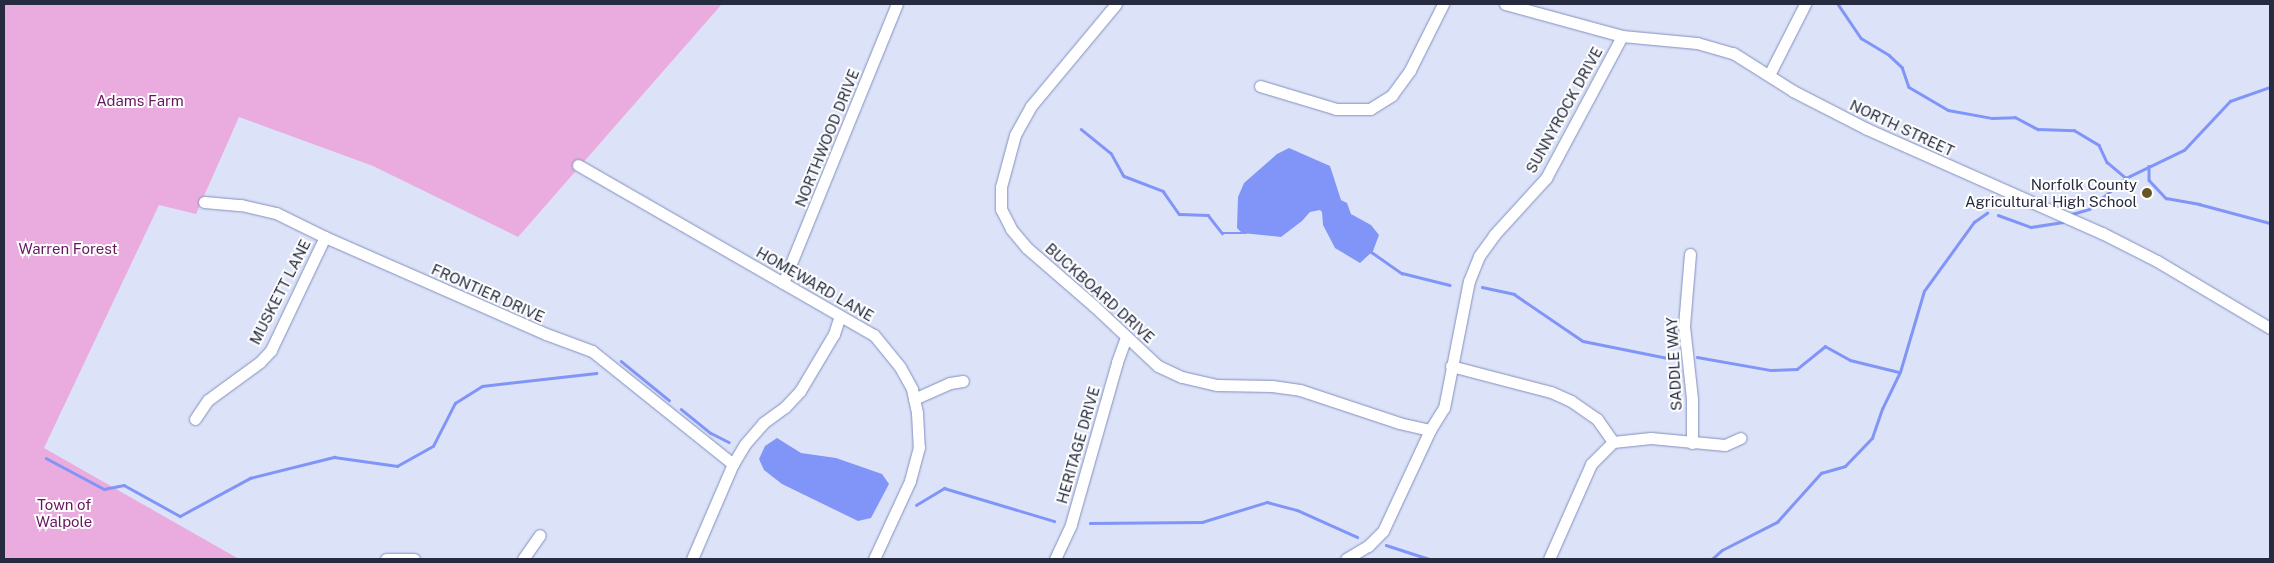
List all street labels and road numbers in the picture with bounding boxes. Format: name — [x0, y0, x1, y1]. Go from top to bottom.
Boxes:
street label: SUNNYROCK DRIVE — [1522, 44, 1606, 176]
street label: NORTHWOOD DRIVE — [791, 66, 863, 210]
street label: NORTH STREET — [1847, 96, 1957, 160]
street label: MUSKETT LANE — [246, 236, 314, 348]
street label: BUCKBOARD DRIVE — [1042, 239, 1158, 347]
street label: HOMEWARD LANE — [753, 243, 877, 325]
street label: FRONTIER DRIVE — [429, 260, 547, 326]
street label: SADDLE WAY — [1663, 317, 1685, 411]
street label: HERITAGE DRIVE — [1053, 384, 1103, 506]

